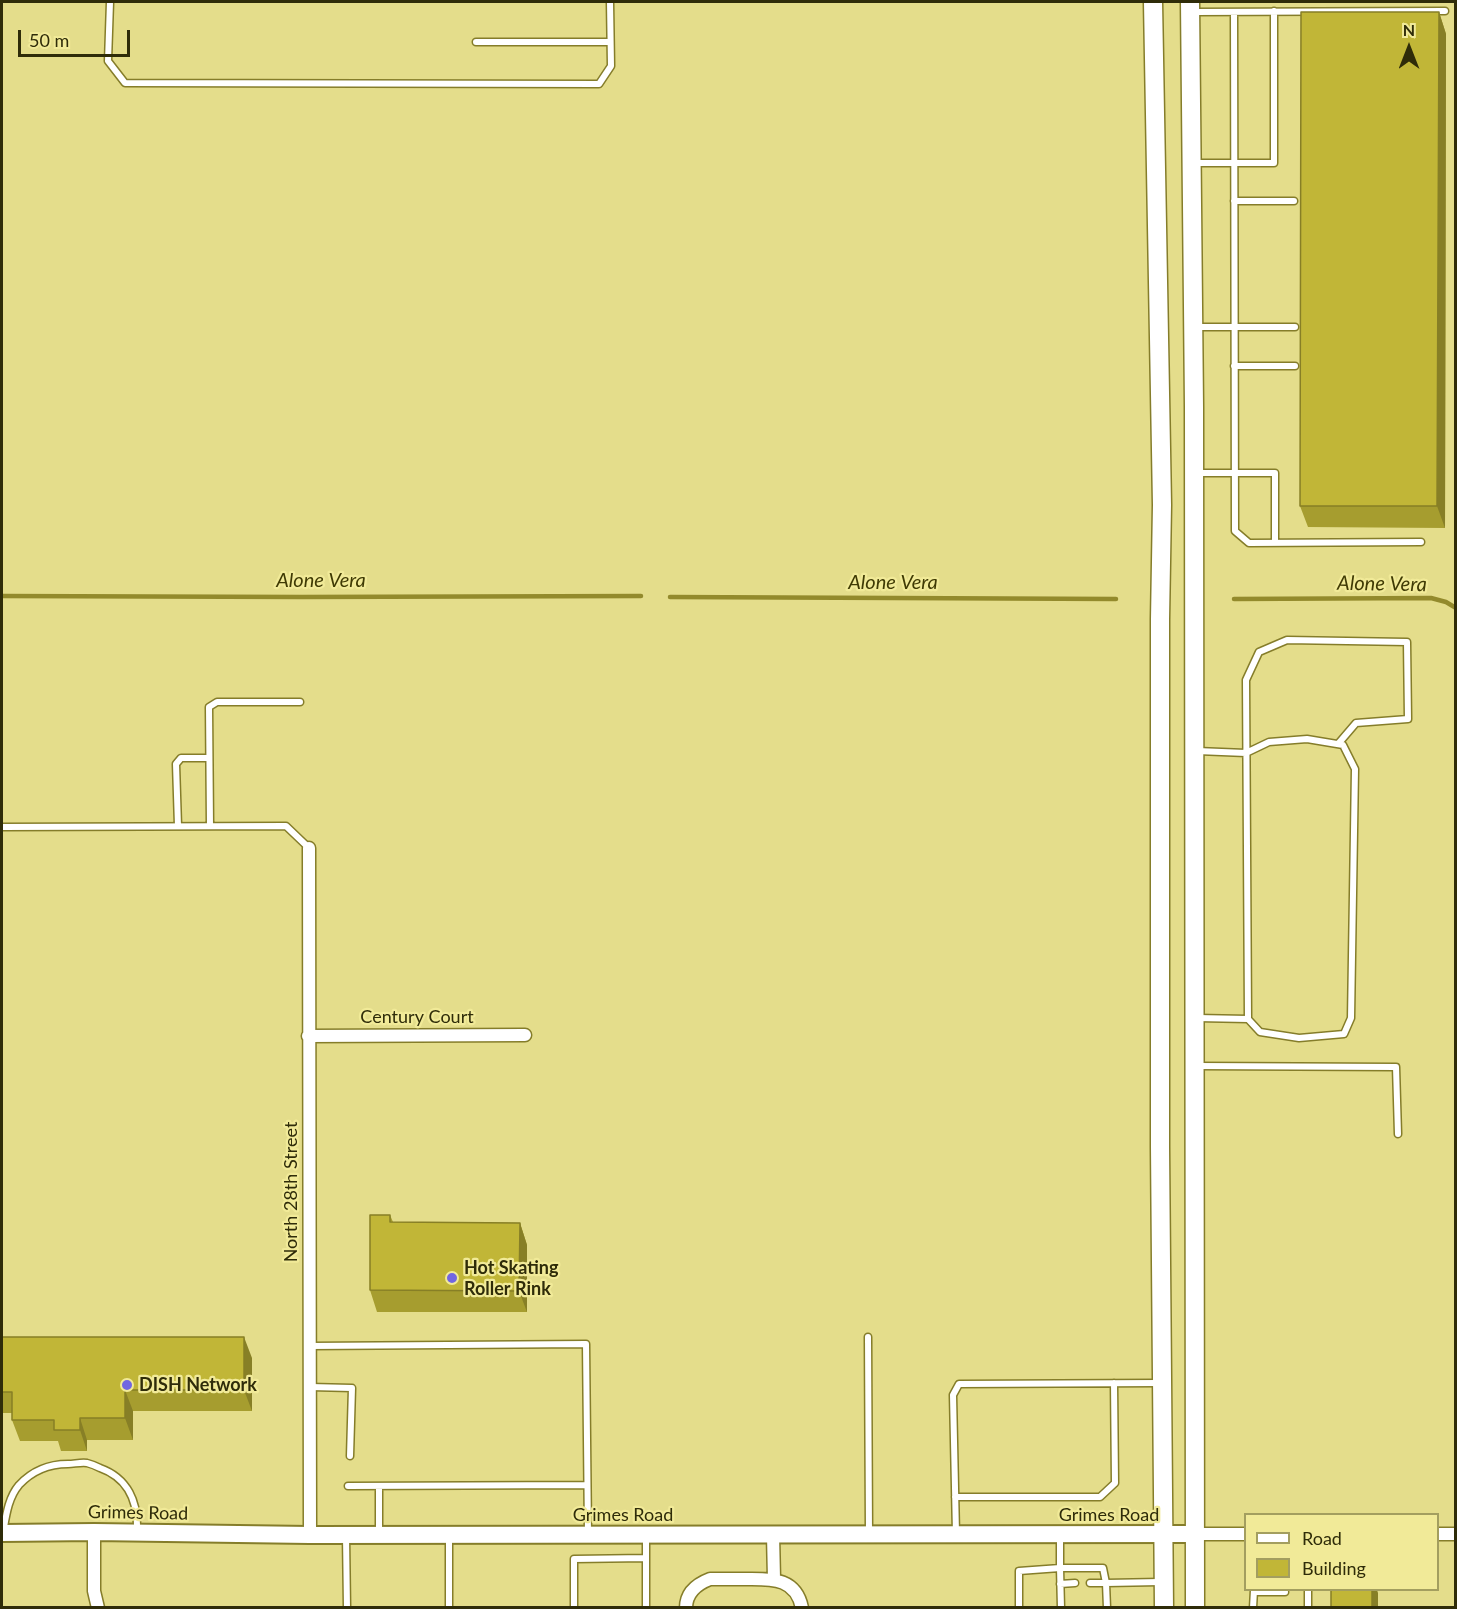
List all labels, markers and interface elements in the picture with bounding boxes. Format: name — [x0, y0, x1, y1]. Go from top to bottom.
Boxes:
scale bar — [21, 18, 134, 56]
north arrow — [1379, 18, 1439, 78]
text: N — [1403, 20, 1415, 39]
text: 50 m — [29, 29, 69, 51]
water label: Alone Vera — [276, 569, 366, 593]
water label: Alone Vera — [848, 571, 938, 595]
water label: Alone Vera — [1337, 571, 1427, 597]
street label: Century Court — [360, 1006, 474, 1028]
street label: North 28th Street — [280, 1122, 302, 1262]
place label: Hot Skating Roller Rink — [464, 1257, 558, 1300]
marker: Hot Skating Roller Rink — [445, 1271, 459, 1285]
place label: DISH Network — [139, 1374, 257, 1396]
marker: DISH Network — [120, 1378, 134, 1392]
street label: Grimes Road — [88, 1501, 188, 1525]
street label: Grimes Road — [573, 1504, 673, 1526]
street label: Grimes Road — [1059, 1504, 1159, 1526]
legend — [1244, 1513, 1439, 1591]
text: Road — [1302, 1527, 1342, 1549]
text: Building — [1302, 1557, 1366, 1579]

